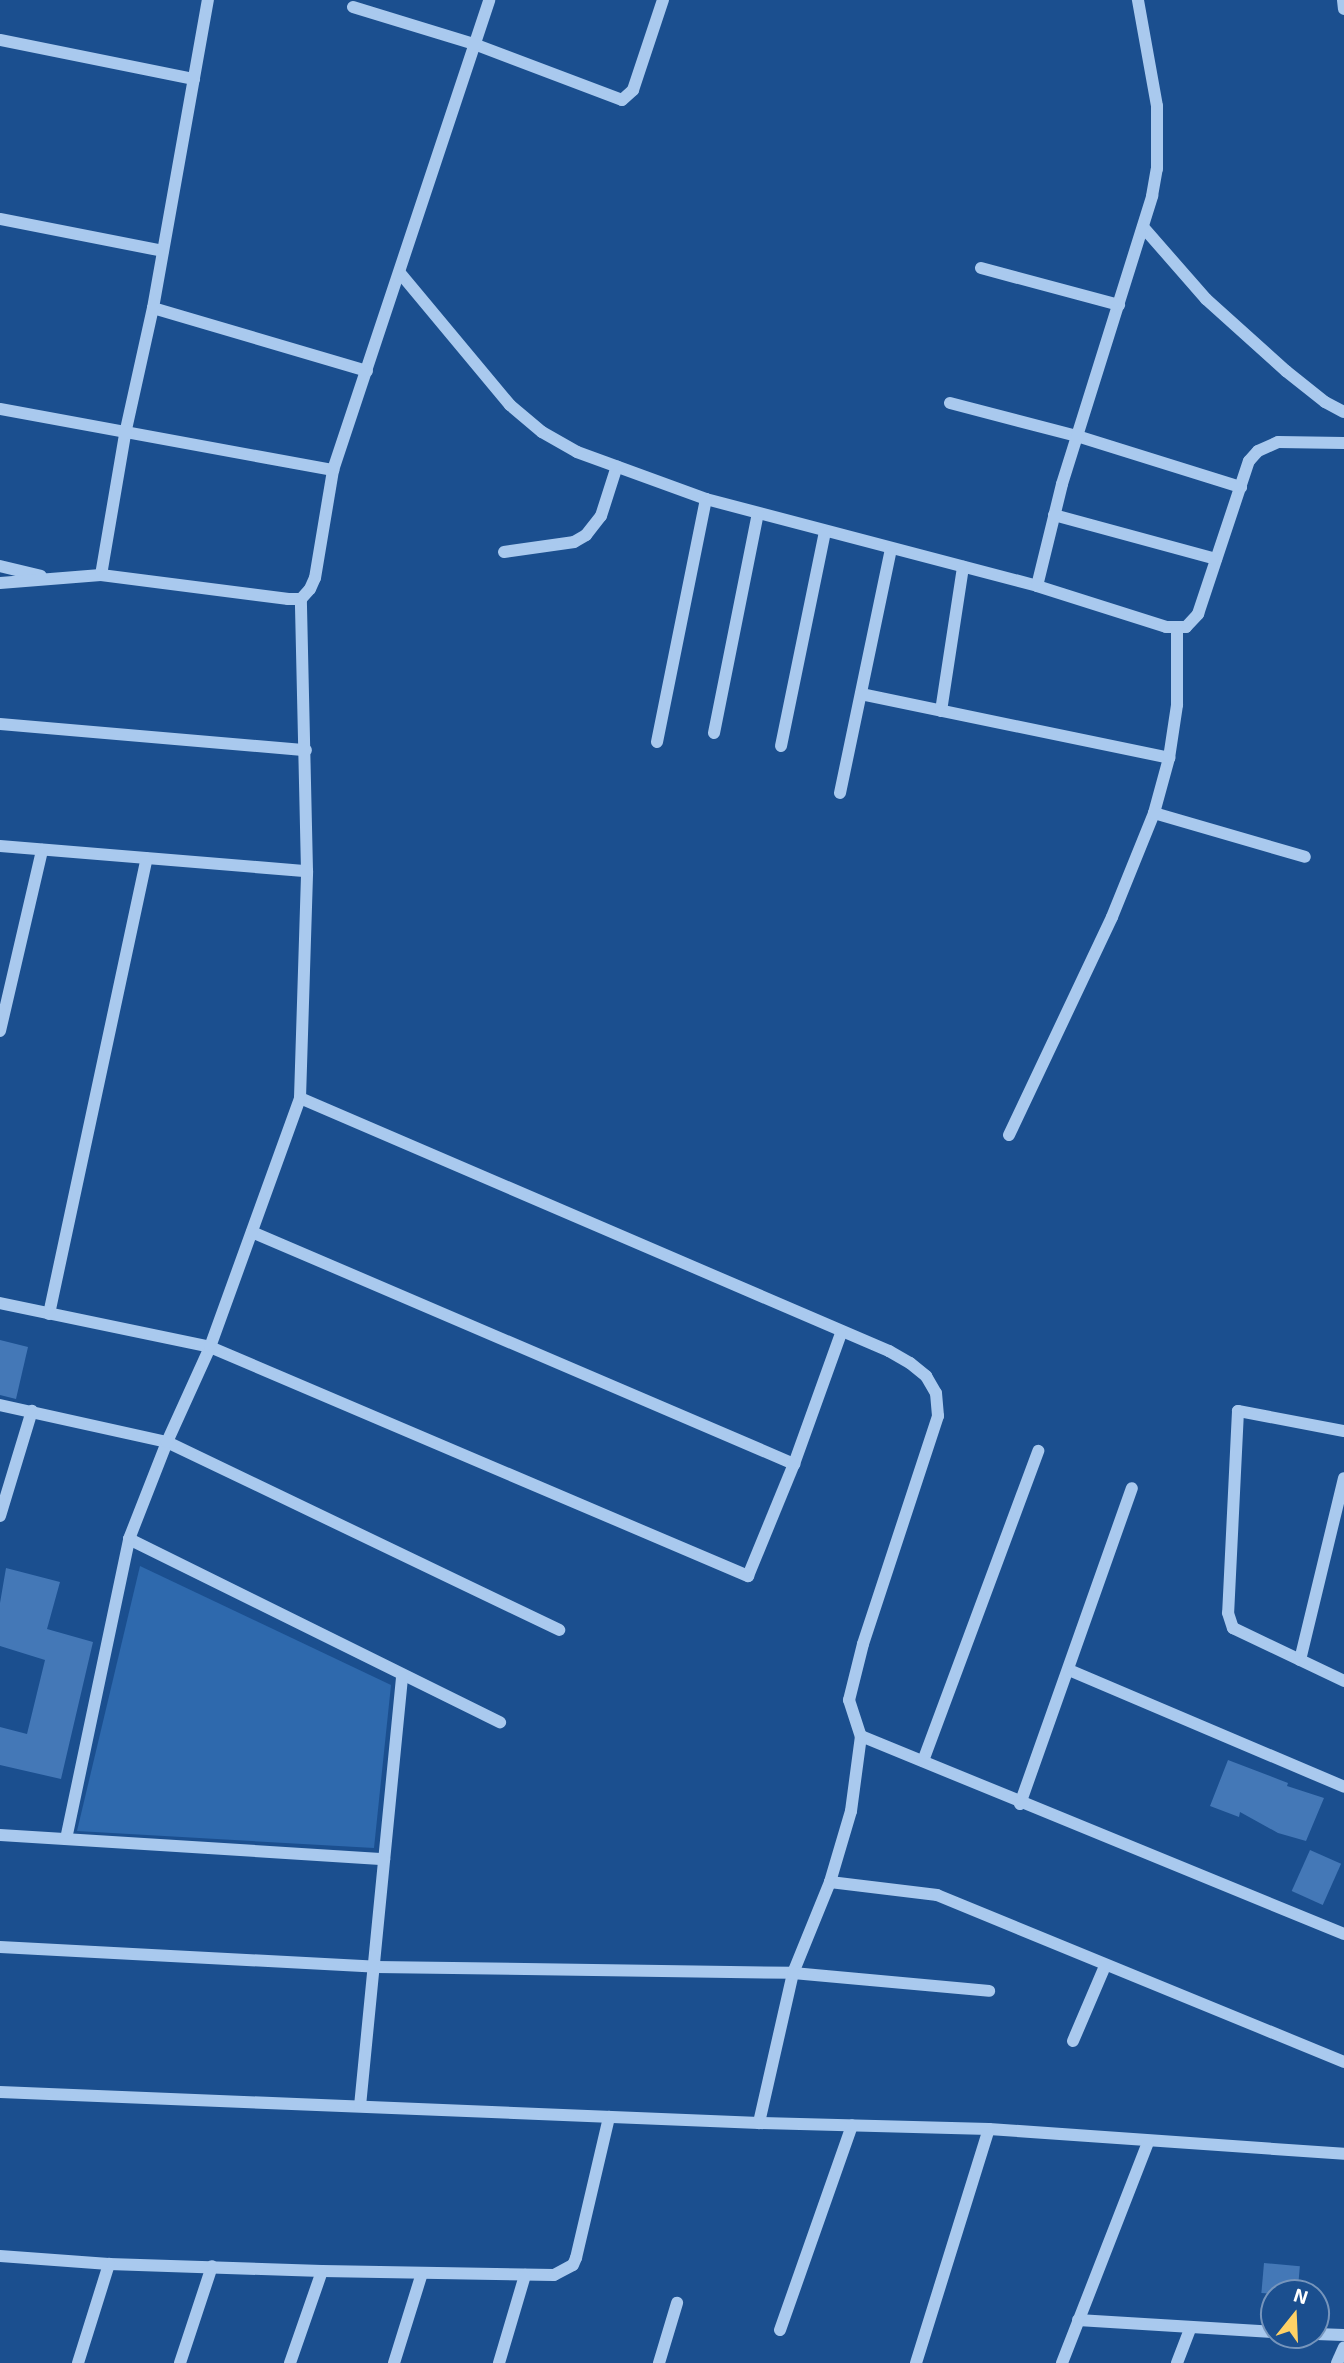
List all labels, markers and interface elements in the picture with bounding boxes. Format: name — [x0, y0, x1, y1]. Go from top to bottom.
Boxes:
north arrow — [1260, 2279, 1330, 2349]
text: N — [1291, 2282, 1311, 2309]

